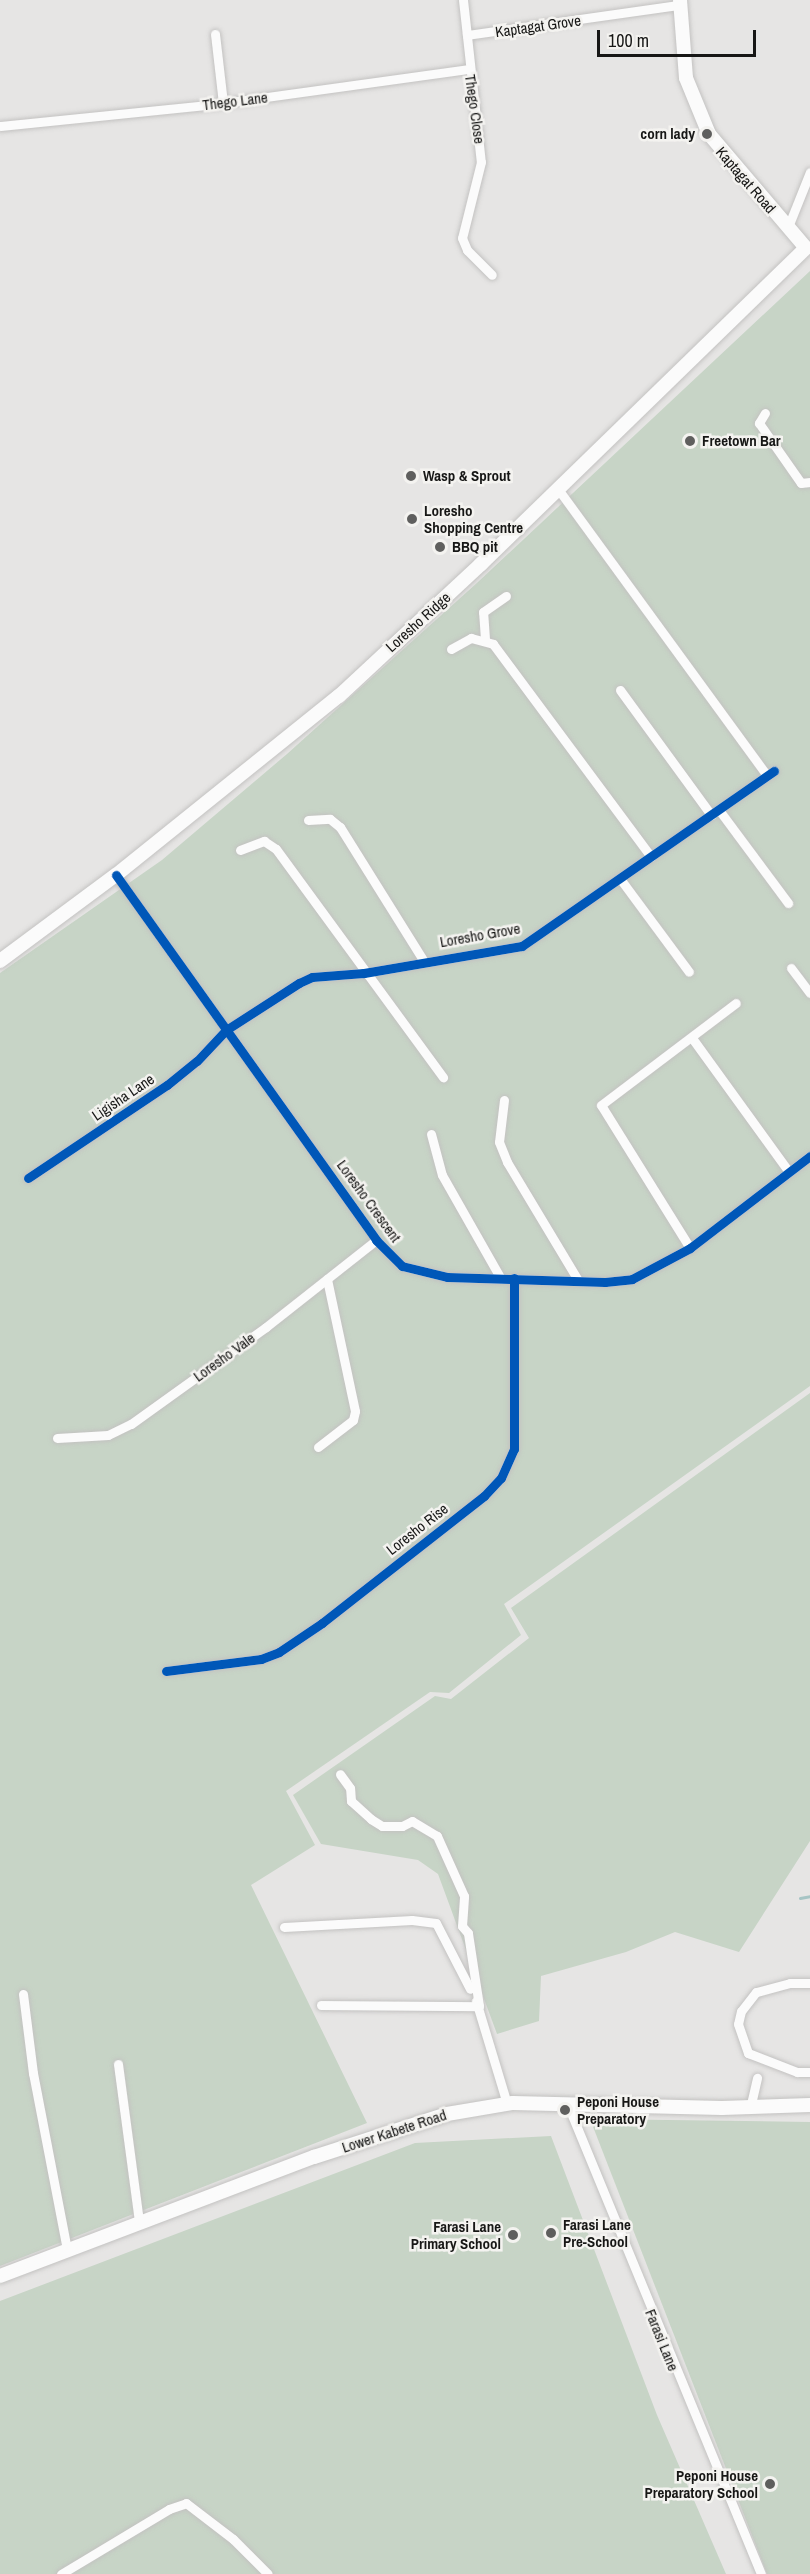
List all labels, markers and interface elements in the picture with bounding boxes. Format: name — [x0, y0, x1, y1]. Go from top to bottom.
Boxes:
street label: Kaptagat Grove — [494, 11, 582, 41]
scale bar — [600, 18, 759, 56]
text: 100 m — [608, 28, 649, 53]
street label: Thego Close — [461, 73, 489, 145]
street label: Thego Lane — [201, 88, 269, 114]
place label: corn lady — [640, 125, 695, 143]
marker: corn lady — [700, 127, 714, 141]
street label: Kaptagat Road — [712, 143, 780, 217]
place label: Freetown Bar — [702, 432, 781, 450]
marker: Freetown Bar — [683, 434, 697, 448]
place label: Wasp & Sprout — [423, 467, 511, 485]
marker: Wasp & Sprout — [404, 469, 418, 483]
place label: Loresho Shopping Centre — [424, 501, 523, 536]
marker: Loresho Shopping Centre — [405, 512, 419, 526]
place label: BBQ pit — [452, 538, 498, 556]
marker: BBQ pit — [433, 540, 447, 554]
street label: Loresho Ridge — [382, 588, 454, 656]
street label: Loresho Grove — [438, 919, 522, 951]
street label: Ligisha Lane — [88, 1070, 158, 1124]
street label: Loresho Crescent — [333, 1156, 405, 1246]
street label: Loresho Vale — [190, 1329, 258, 1385]
street label: Loresho Rise — [383, 1499, 451, 1559]
place label: Peponi House Preparatory — [577, 2092, 659, 2127]
marker: Peponi House Preparatory — [558, 2103, 572, 2117]
street label: Lower Kabete Road — [340, 2106, 448, 2156]
place label: Farasi Lane Pre-School — [563, 2215, 631, 2250]
place label: Farasi Lane Primary School — [411, 2217, 501, 2252]
marker: Farasi Lane Pre-School — [544, 2226, 558, 2240]
marker: Farasi Lane Primary School — [506, 2228, 520, 2242]
street label: Farasi Lane — [641, 2306, 683, 2374]
place label: Peponi House Preparatory School — [645, 2466, 758, 2501]
marker: Peponi House Preparatory School — [763, 2477, 777, 2491]

